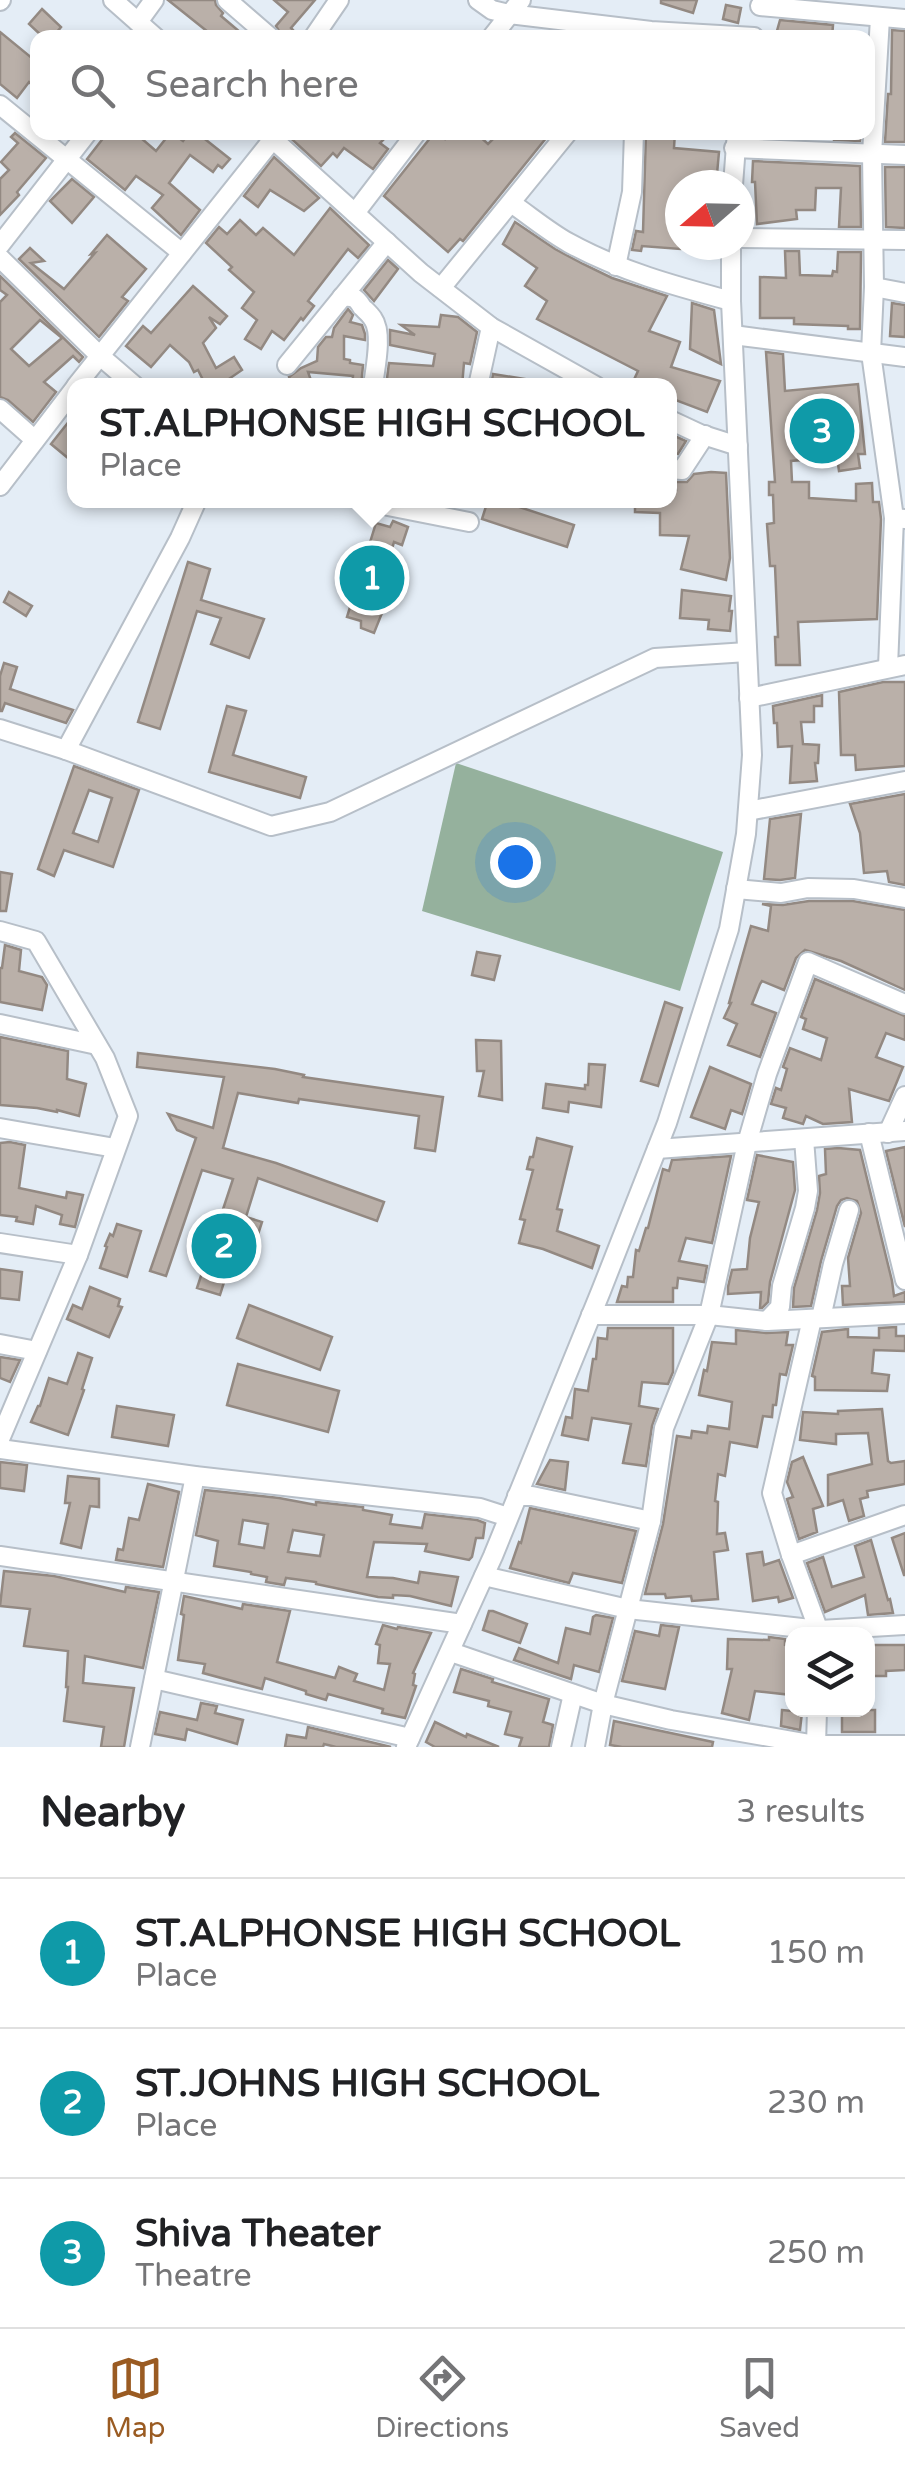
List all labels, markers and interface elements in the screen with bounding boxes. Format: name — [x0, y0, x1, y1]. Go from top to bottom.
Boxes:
search box — [30, 30, 875, 140]
icon: search — [65, 58, 120, 113]
text: Search here — [145, 62, 359, 108]
north arrow — [665, 170, 755, 260]
popup — [67, 378, 677, 508]
pin: 3 — [790, 394, 854, 468]
text: ST.ALPHONSE HIGH SCHOOL — [99, 401, 645, 447]
text: Place — [99, 447, 182, 485]
pin: 1 — [340, 540, 404, 616]
your location — [490, 837, 541, 888]
pin: 2 — [192, 1208, 256, 1284]
map controls — [785, 1627, 875, 1717]
button: layers — [785, 1627, 875, 1717]
text: Nearby — [40, 1787, 185, 1838]
text: 3 results — [736, 1793, 865, 1831]
text: ST.ALPHONSE HIGH SCHOOL — [135, 1911, 680, 1957]
text: 1 — [62, 1934, 83, 1972]
text: 150 m — [767, 1934, 865, 1972]
text: Place — [135, 1957, 217, 1995]
text: ST.JOHNS HIGH SCHOOL — [135, 2061, 599, 2107]
text: 2 — [62, 2084, 83, 2122]
text: 230 m — [767, 2084, 865, 2122]
text: Place — [135, 2107, 217, 2145]
text: Shiva Theater — [135, 2211, 381, 2257]
text: 3 — [62, 2234, 83, 2272]
text: 250 m — [767, 2234, 865, 2272]
text: Theatre — [135, 2257, 252, 2295]
tab: Map — [105, 2351, 165, 2445]
tab: Directions — [375, 2351, 509, 2445]
tab: Saved — [719, 2351, 800, 2445]

